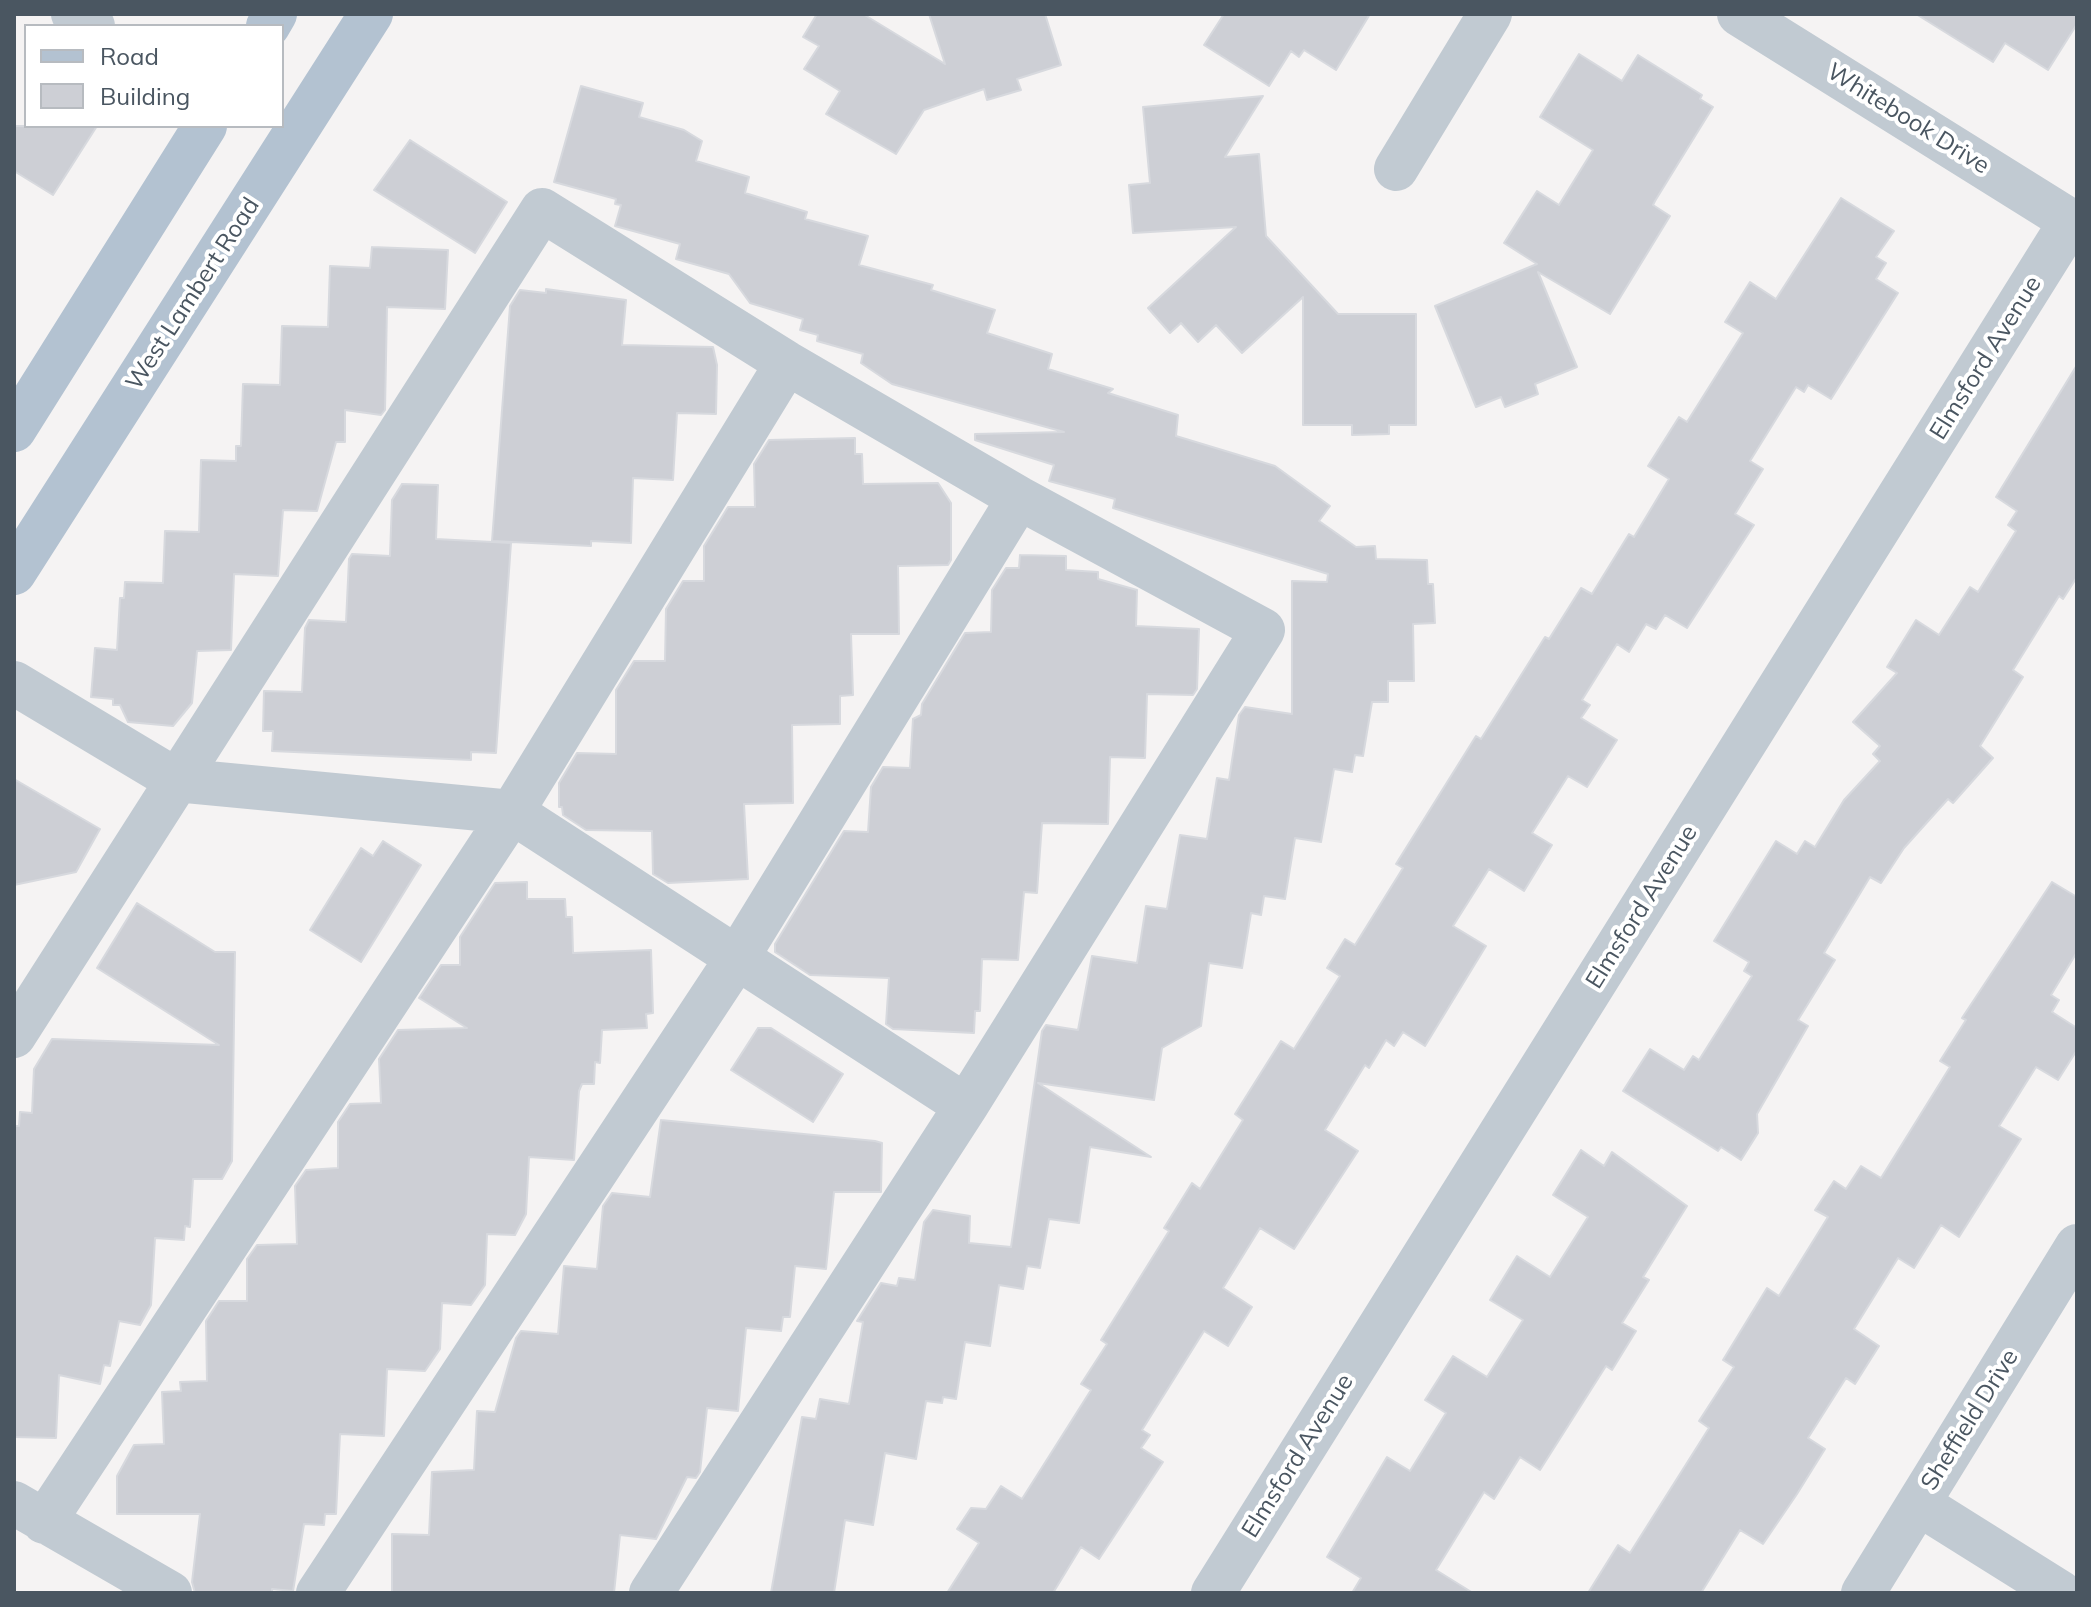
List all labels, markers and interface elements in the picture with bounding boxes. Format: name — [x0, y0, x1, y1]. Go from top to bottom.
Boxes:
legend — [24, 24, 284, 128]
text: Road — [100, 41, 159, 71]
street label: Whitebook Drive — [1821, 57, 1995, 181]
text: Building — [100, 81, 190, 111]
street label: West Lambert Road — [120, 192, 266, 396]
street label: Elmsford Avenue — [1924, 271, 2048, 445]
street label: Elmsford Avenue — [1580, 820, 1704, 994]
street label: Sheffield Drive — [1915, 1344, 2025, 1496]
street label: Elmsford Avenue — [1236, 1369, 1360, 1543]

